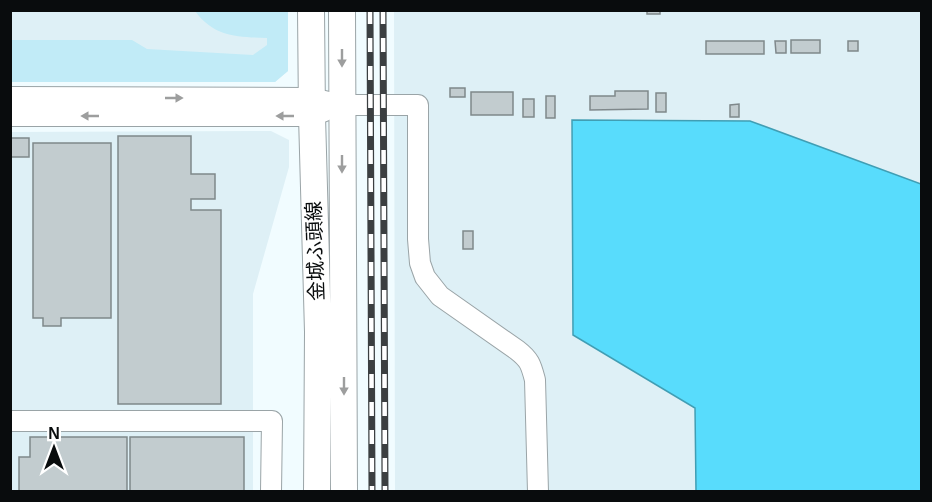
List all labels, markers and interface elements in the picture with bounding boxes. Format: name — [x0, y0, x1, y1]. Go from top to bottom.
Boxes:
one-way arrow — [337, 48, 347, 67]
one-way arrow — [164, 93, 183, 103]
one-way arrow — [81, 111, 100, 121]
one-way arrow — [276, 111, 295, 121]
one-way arrow — [337, 154, 347, 173]
street label: 金城ふ頭線 — [302, 201, 328, 301]
one-way arrow — [339, 377, 349, 396]
north arrow — [24, 418, 84, 478]
text: N — [48, 425, 60, 442]

